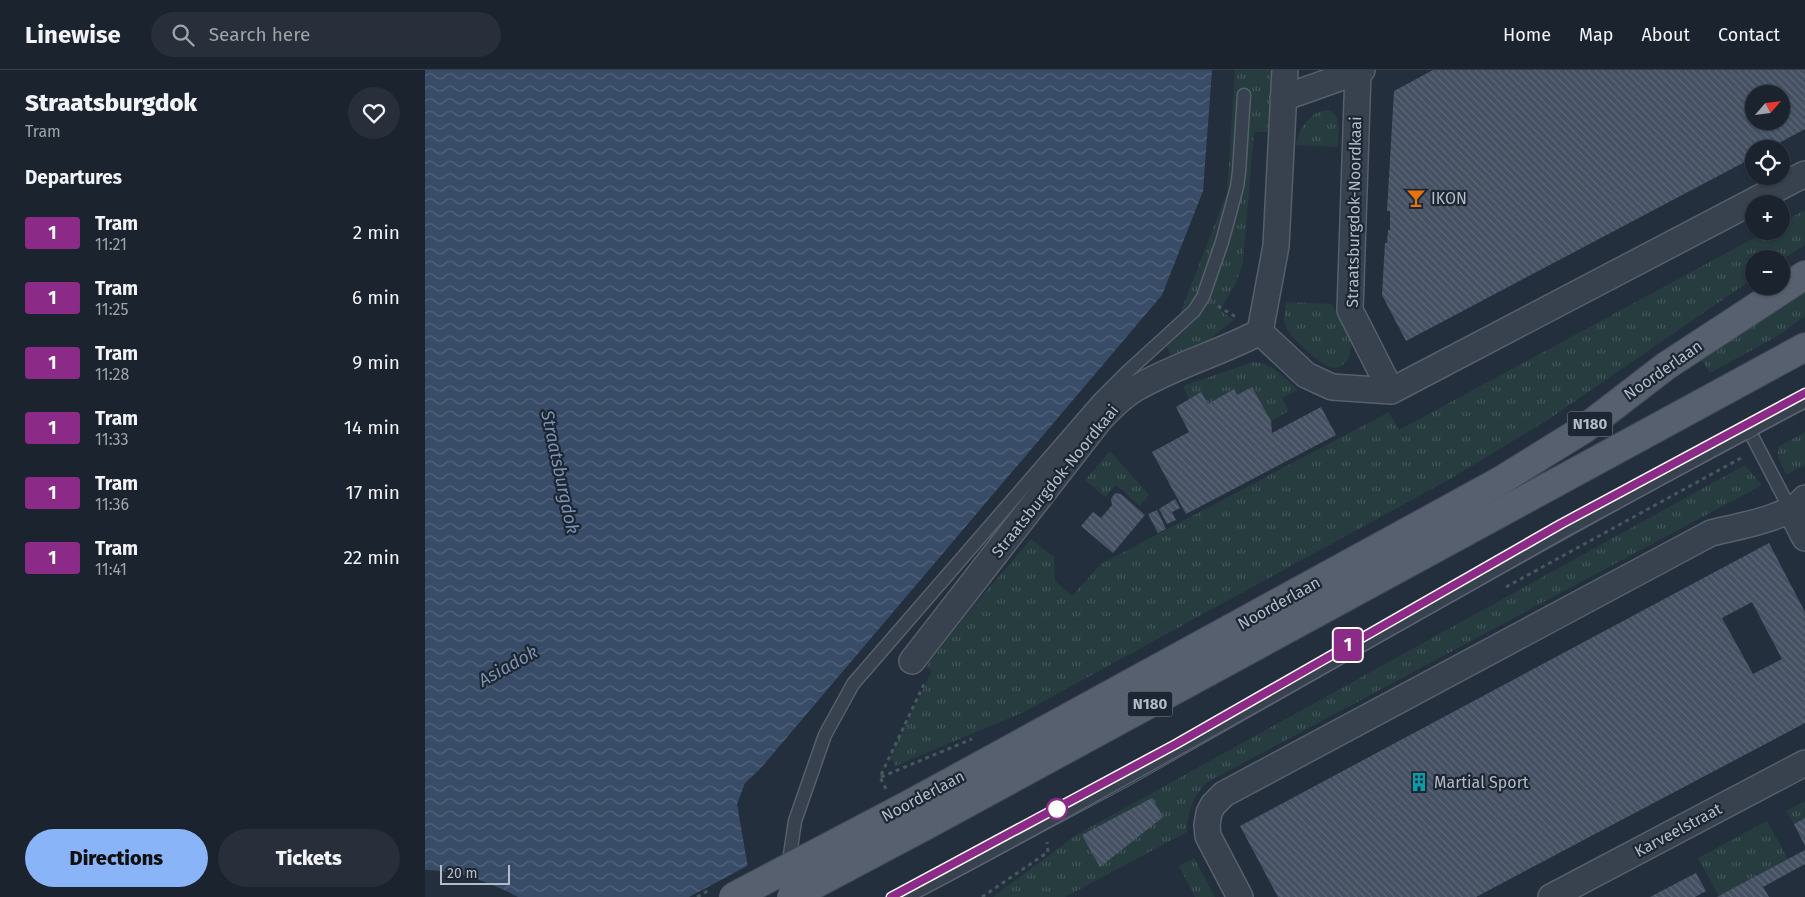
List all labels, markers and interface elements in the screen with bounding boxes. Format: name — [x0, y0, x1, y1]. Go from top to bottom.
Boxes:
search box — [151, 12, 501, 57]
text: Linewise — [25, 21, 121, 49]
icon: search — [169, 21, 197, 49]
text: Search here — [209, 23, 310, 46]
text: Home — [1503, 24, 1551, 46]
text: Map — [1579, 24, 1613, 46]
text: About — [1641, 24, 1690, 46]
text: Contact — [1718, 24, 1780, 46]
north arrow — [1745, 85, 1790, 130]
map controls — [1745, 85, 1790, 295]
button: heart — [348, 87, 400, 139]
text: Straatsburgdok — [25, 89, 197, 117]
street label: Straatsburgdok-Noordkaai — [1343, 116, 1365, 308]
text: Tram — [25, 122, 61, 141]
button: locate — [1745, 140, 1790, 185]
text: Departures — [25, 166, 122, 189]
bar icon: IKON — [1405, 187, 1427, 209]
place label: IKON — [1431, 189, 1467, 208]
button: + — [1745, 195, 1790, 240]
text: Tram — [95, 212, 138, 235]
text: 2 min — [353, 221, 400, 244]
text: 1 — [48, 222, 57, 244]
text: 11:21 — [95, 235, 127, 254]
button: − — [1745, 250, 1790, 295]
text: Tram — [95, 277, 138, 300]
text: 6 min — [352, 286, 400, 309]
text: 1 — [48, 287, 57, 309]
text: 11:25 — [95, 300, 128, 319]
street label: Noorderlaan — [1620, 336, 1706, 404]
text: Tram — [95, 342, 138, 365]
text: 9 min — [352, 351, 400, 374]
text: 1 — [48, 352, 57, 374]
text: 11:28 — [95, 365, 129, 384]
street label: Straatsburgdok-Noordkaai — [987, 401, 1123, 561]
text: Tram — [95, 407, 138, 430]
water label: Straatsburgdok — [536, 407, 584, 536]
road number: N180 — [1567, 412, 1613, 436]
text: 14 min — [344, 416, 400, 439]
text: 1 — [48, 417, 57, 439]
text: 11:33 — [95, 430, 129, 449]
text: Tram — [95, 472, 138, 495]
text: 17 min — [346, 481, 400, 504]
text: 1 — [48, 482, 57, 504]
text: 11:36 — [95, 495, 129, 514]
text: Tram — [95, 537, 138, 560]
text: 22 min — [343, 546, 400, 569]
text: 1 — [48, 547, 57, 569]
text: 11:41 — [95, 560, 127, 579]
street label: Noorderlaan — [1235, 573, 1323, 633]
line badge: 1 — [1332, 629, 1364, 661]
text: 1 — [1344, 634, 1352, 656]
water label: Asiadok — [474, 641, 542, 692]
road number: N180 — [1127, 692, 1173, 716]
street label: Noorderlaan — [878, 766, 968, 826]
building icon: Martial Sport — [1408, 771, 1430, 793]
place label: Martial Sport — [1434, 773, 1529, 792]
unlabelled marker — [1046, 798, 1068, 820]
street label: Karveelstraat — [1631, 799, 1725, 861]
button: Directions — [25, 829, 208, 887]
button: Tickets — [218, 829, 400, 887]
scale bar — [440, 862, 510, 885]
text: 20 m — [447, 865, 477, 882]

